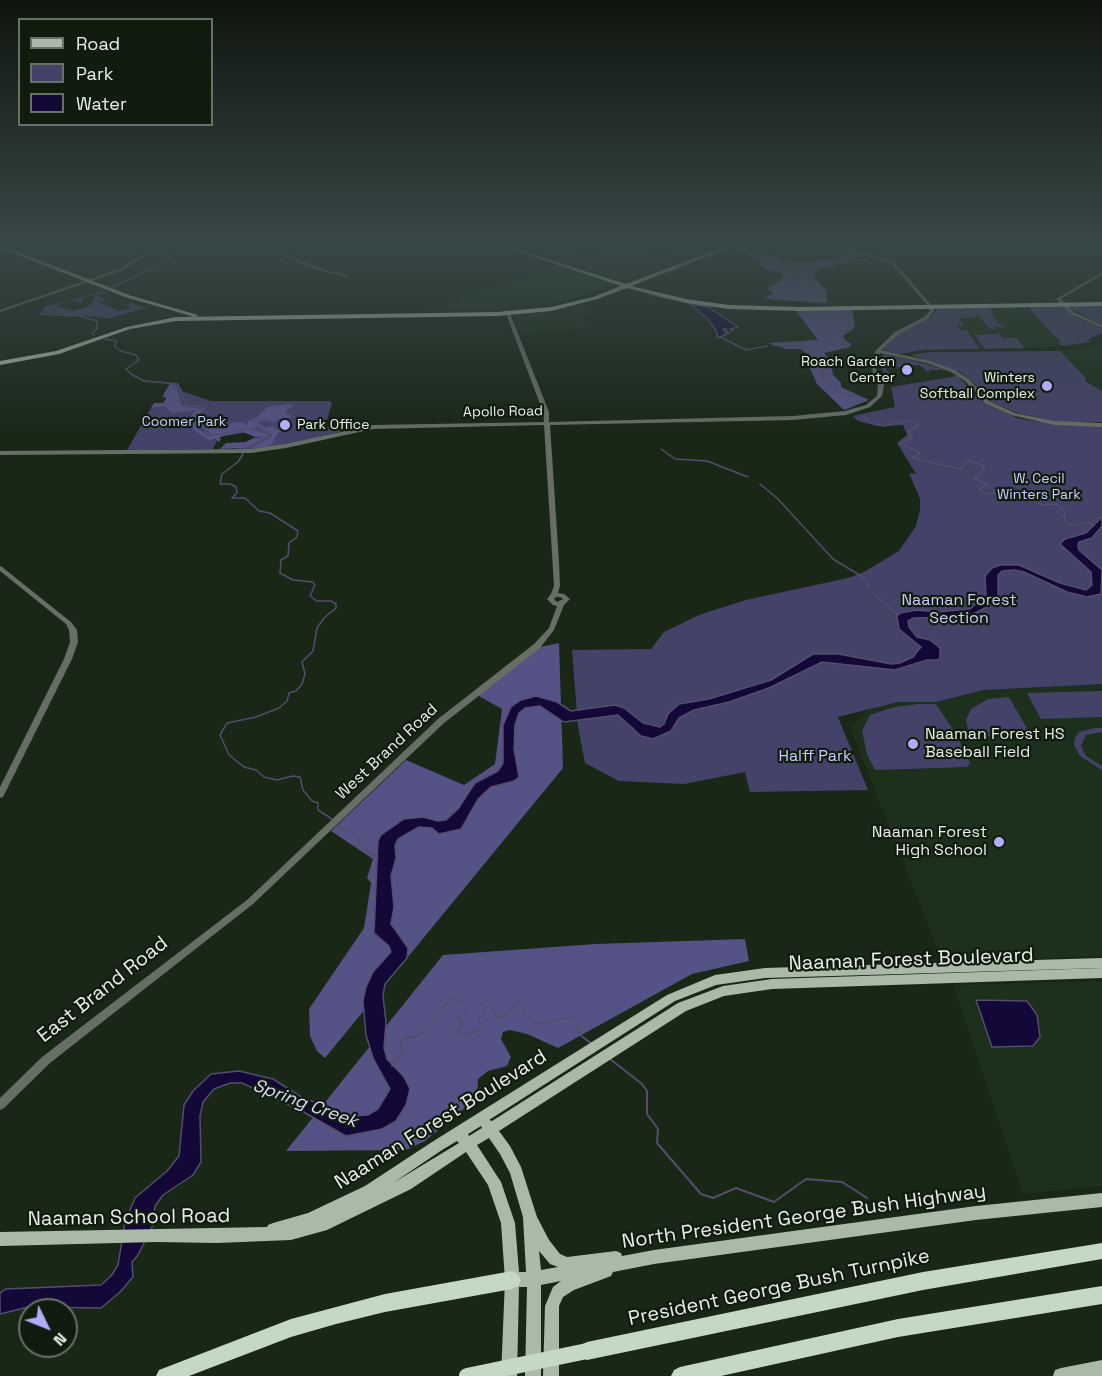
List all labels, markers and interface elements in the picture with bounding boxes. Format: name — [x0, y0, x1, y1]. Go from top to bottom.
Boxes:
legend — [18, 18, 213, 126]
text: Road — [76, 32, 120, 55]
text: Park — [76, 62, 113, 85]
text: Water — [76, 92, 127, 115]
place label: Roach Garden Center — [801, 354, 895, 386]
marker: Roach Garden Center — [900, 363, 914, 377]
place label: Winters Softball Complex — [920, 370, 1035, 402]
marker: Winters Softball Complex — [1040, 379, 1054, 393]
street label: Apollo Road — [463, 403, 543, 421]
park label: Coomer Park — [142, 414, 226, 430]
place label: Park Office — [297, 417, 370, 433]
marker: Park Office — [278, 418, 292, 432]
park label: W. Cecil Winters Park — [997, 471, 1081, 503]
park label: Naaman Forest Section — [901, 591, 1017, 629]
street label: West Brand Road — [332, 700, 442, 804]
place label: Naaman Forest HS Baseball Field — [925, 725, 1065, 763]
marker: Naaman Forest HS Baseball Field — [906, 737, 920, 751]
park label: Halff Park — [778, 747, 852, 767]
place label: Naaman Forest High School — [872, 823, 987, 861]
marker: Naaman Forest High School — [992, 835, 1006, 849]
street label: East Brand Road — [33, 932, 173, 1048]
street label: Naaman Forest Boulevard — [788, 944, 1034, 976]
street label: Naaman Forest Boulevard — [331, 1045, 551, 1195]
water label: Spring Creek — [250, 1075, 360, 1133]
street label: North President George Bush Highway — [620, 1180, 988, 1254]
street label: Naaman School Road — [27, 1204, 231, 1232]
street label: President George Bush Turnpike — [626, 1244, 932, 1332]
north arrow — [18, 1298, 78, 1358]
text: N — [49, 1328, 71, 1350]

